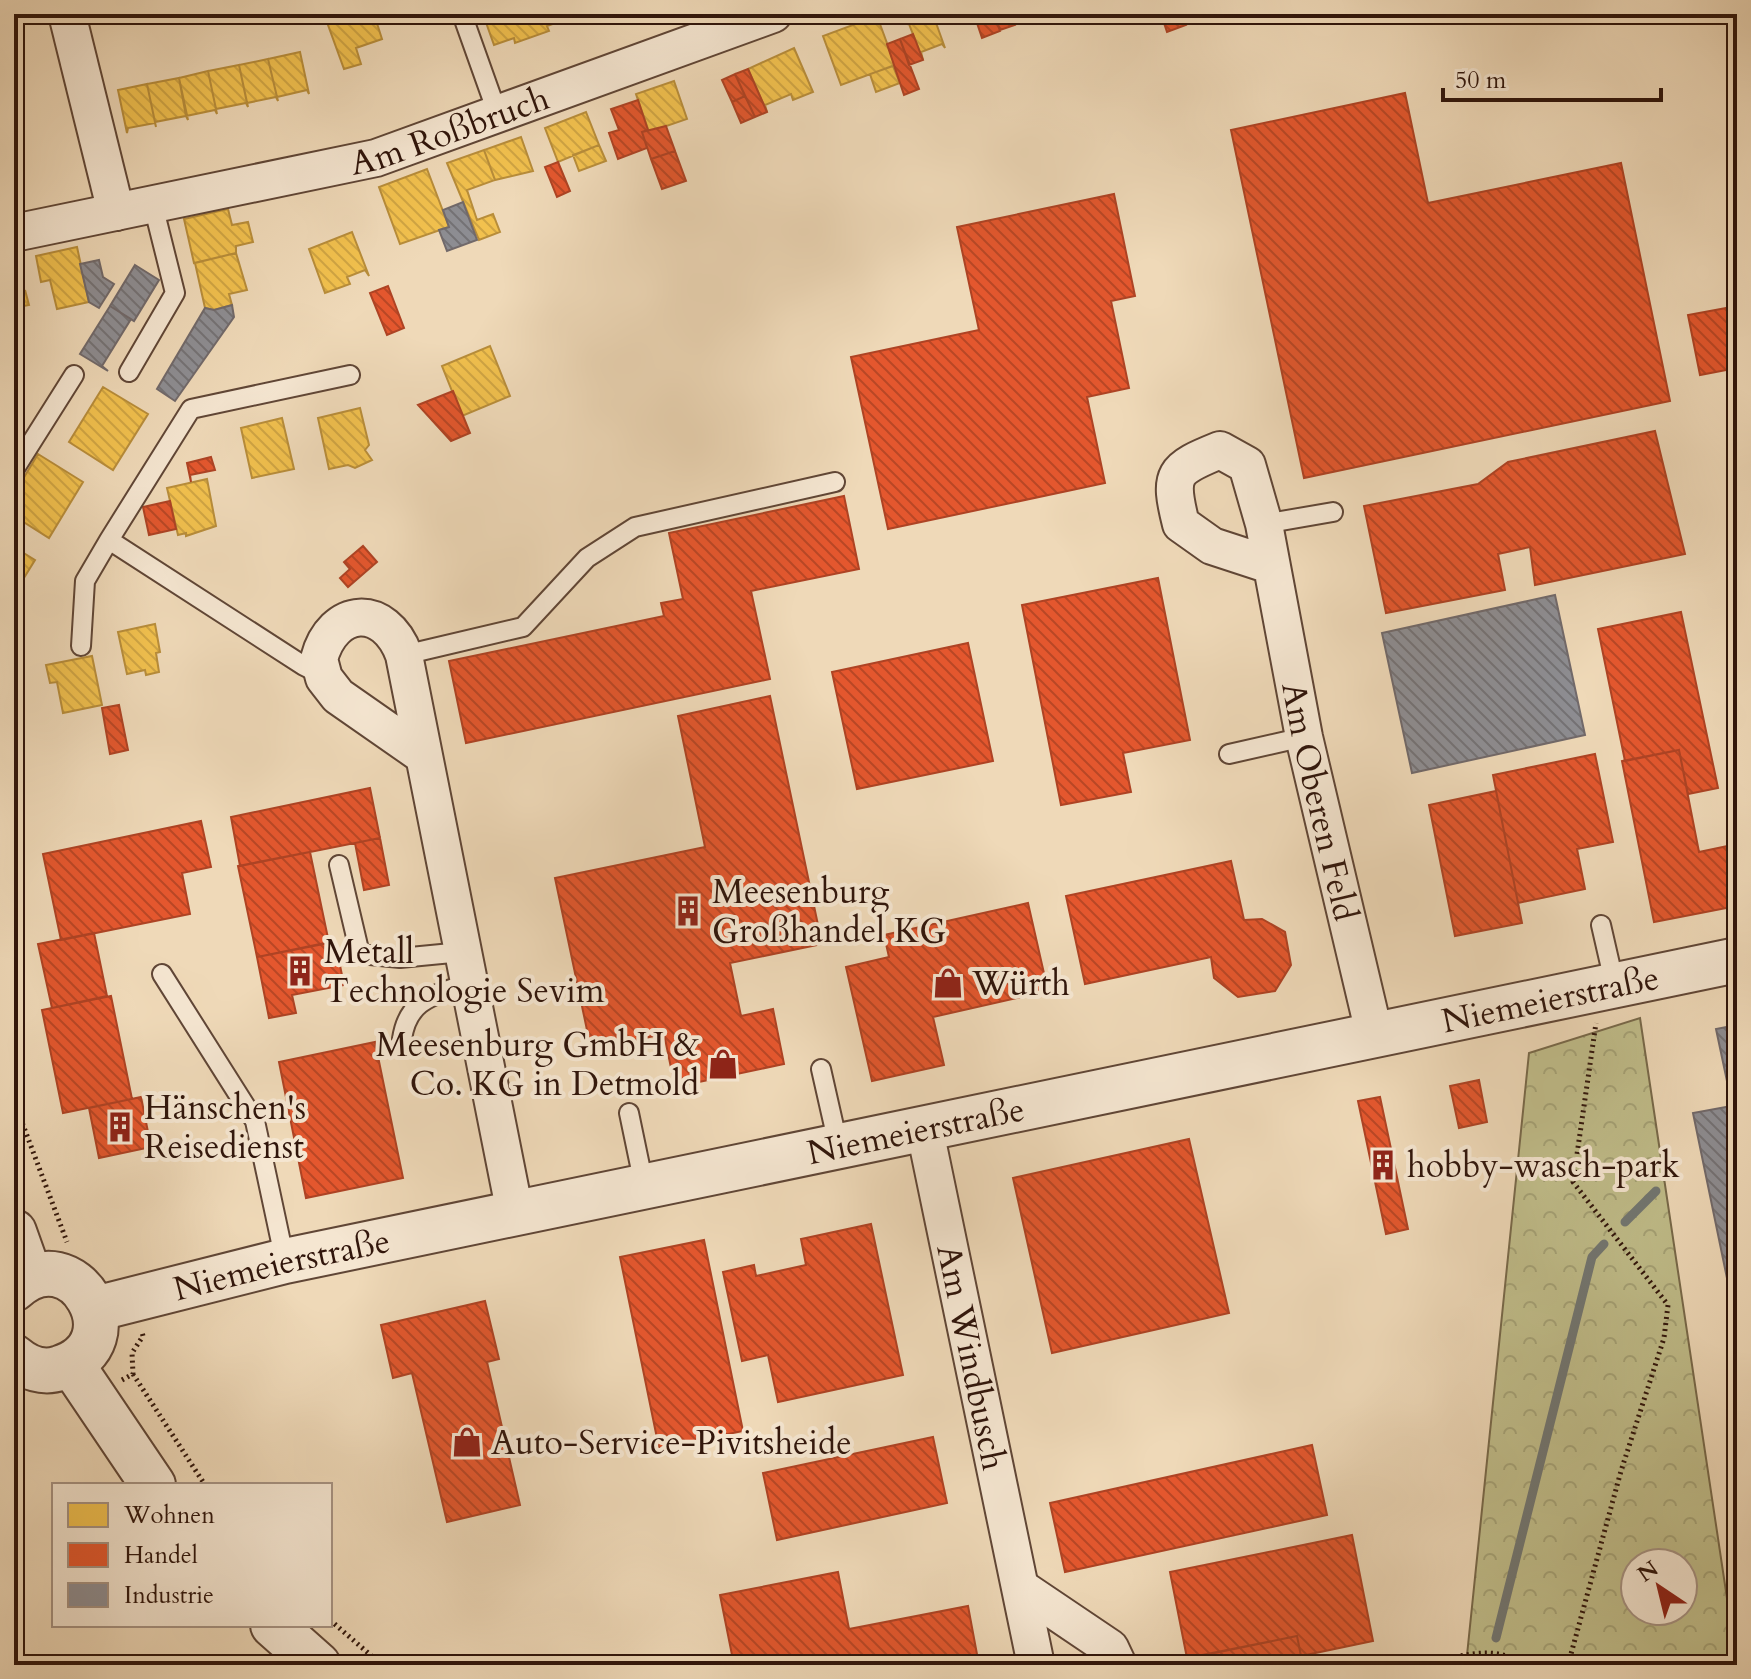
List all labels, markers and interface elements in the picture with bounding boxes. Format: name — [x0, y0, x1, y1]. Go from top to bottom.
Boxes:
scale bar — [1443, 52, 1661, 102]
text: 50 m — [1455, 64, 1507, 97]
street label: Am Roßbruch — [346, 75, 556, 187]
street label: Am Oberen Feld — [1270, 679, 1369, 925]
place label: Meesenburg Großhandel KG — [712, 869, 946, 954]
building icon: Meesenburg Großhandel KG — [671, 894, 705, 928]
place label: Metall Technologie Sevim — [324, 929, 605, 1014]
building icon: Metall Technologie Sevim — [283, 954, 317, 988]
street label: Niemeierstraße — [1438, 955, 1663, 1045]
place label: Würth — [971, 961, 1070, 1007]
shop icon: Würth — [931, 966, 965, 1000]
place label: Meesenburg GmbH & Co. KG in Detmold — [376, 1022, 699, 1107]
shop icon: Meesenburg GmbH & Co. KG in Detmold — [706, 1047, 740, 1081]
place label: Hänschen's Reisedienst — [144, 1085, 306, 1170]
street label: Niemeierstraße — [803, 1086, 1029, 1176]
building icon: Hänschen's Reisedienst — [103, 1110, 137, 1144]
place label: hobby-wasch-park — [1407, 1143, 1680, 1189]
building icon: hobby-wasch-park — [1366, 1148, 1400, 1182]
street label: Niemeierstraße — [169, 1218, 394, 1312]
street label: Am Windbusch — [925, 1240, 1017, 1474]
place label: Auto-Service-Pivitsheide — [491, 1420, 852, 1466]
shop icon: Auto-Service-Pivitsheide — [450, 1425, 484, 1459]
legend — [52, 1483, 332, 1627]
text: Wohnen — [123, 1499, 215, 1532]
text: Handel — [124, 1539, 198, 1572]
north arrow — [1619, 1547, 1699, 1627]
text: N — [1632, 1554, 1665, 1589]
text: Industrie — [124, 1579, 214, 1612]

